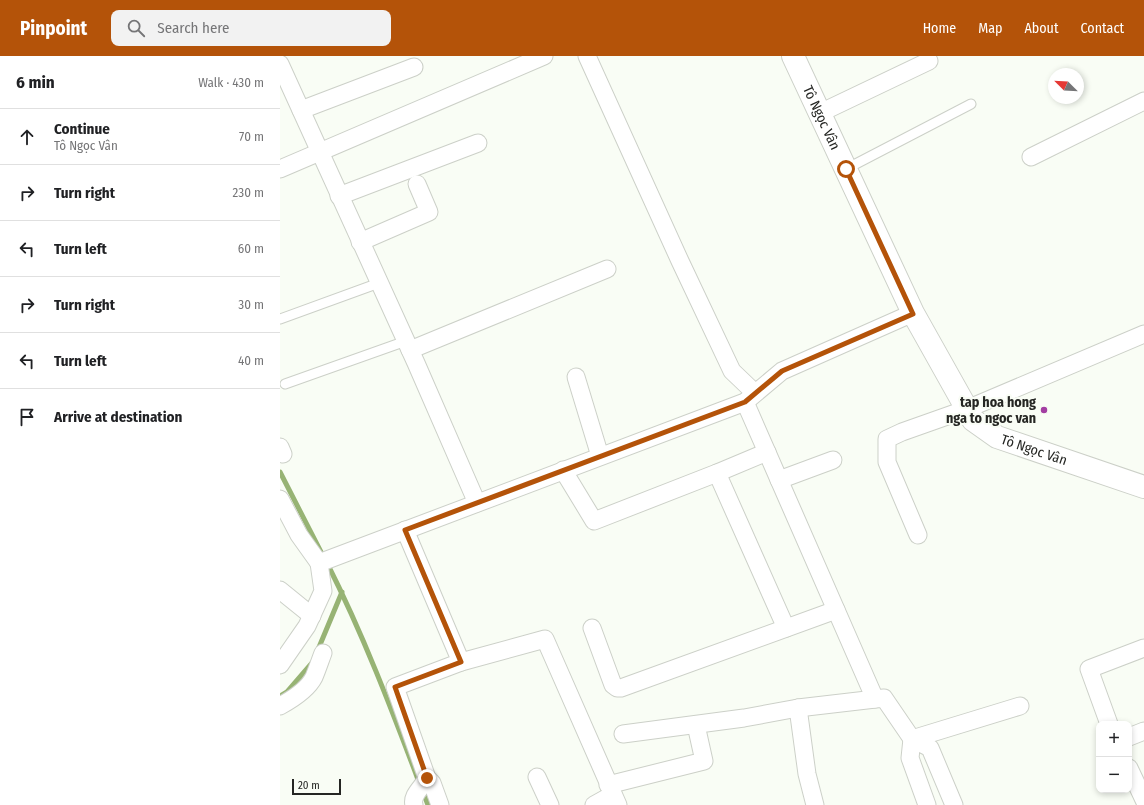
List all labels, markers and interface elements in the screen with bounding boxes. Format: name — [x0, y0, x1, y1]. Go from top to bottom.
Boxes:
search box — [111, 10, 391, 46]
text: Pinpoint — [20, 17, 87, 40]
icon: search — [125, 17, 147, 39]
text: Search here — [157, 19, 230, 37]
text: Home — [923, 20, 956, 37]
text: Map — [978, 20, 1002, 37]
text: About — [1024, 20, 1059, 37]
text: Contact — [1081, 20, 1124, 37]
north arrow — [1048, 68, 1084, 104]
text: 6 min — [16, 72, 55, 93]
text: Walk · 430 m — [198, 75, 264, 90]
street label: Tô Ngọc Vân — [800, 83, 844, 152]
text: Continue — [54, 120, 110, 138]
icon: ahead — [16, 126, 38, 148]
text: 70 m — [239, 129, 264, 144]
text: Tô Ngọc Vân — [54, 138, 118, 153]
route start — [837, 160, 855, 178]
icon: right — [16, 182, 38, 204]
text: Turn right — [54, 184, 115, 202]
text: 230 m — [233, 185, 264, 200]
icon: left — [16, 238, 38, 260]
text: Turn left — [54, 240, 107, 258]
text: 60 m — [238, 241, 264, 256]
icon: right — [16, 294, 38, 316]
text: Turn right — [54, 296, 115, 314]
text: 30 m — [238, 297, 264, 312]
icon: left — [16, 350, 38, 372]
text: Turn left — [54, 352, 107, 370]
text: 40 m — [238, 353, 264, 368]
place label: tap hoa hong nga to ngoc van — [946, 394, 1036, 427]
marker: tap hoa hong nga to ngoc van — [1039, 405, 1049, 415]
icon: arrive — [16, 406, 38, 428]
text: Arrive at destination — [54, 408, 182, 426]
street label: Tô Ngọc Vân — [999, 431, 1069, 469]
map controls — [1096, 721, 1132, 793]
button: + — [1096, 721, 1132, 757]
button: − — [1096, 757, 1132, 793]
route end — [418, 769, 436, 787]
scale bar — [292, 777, 341, 796]
text: 20 m — [298, 779, 320, 792]

